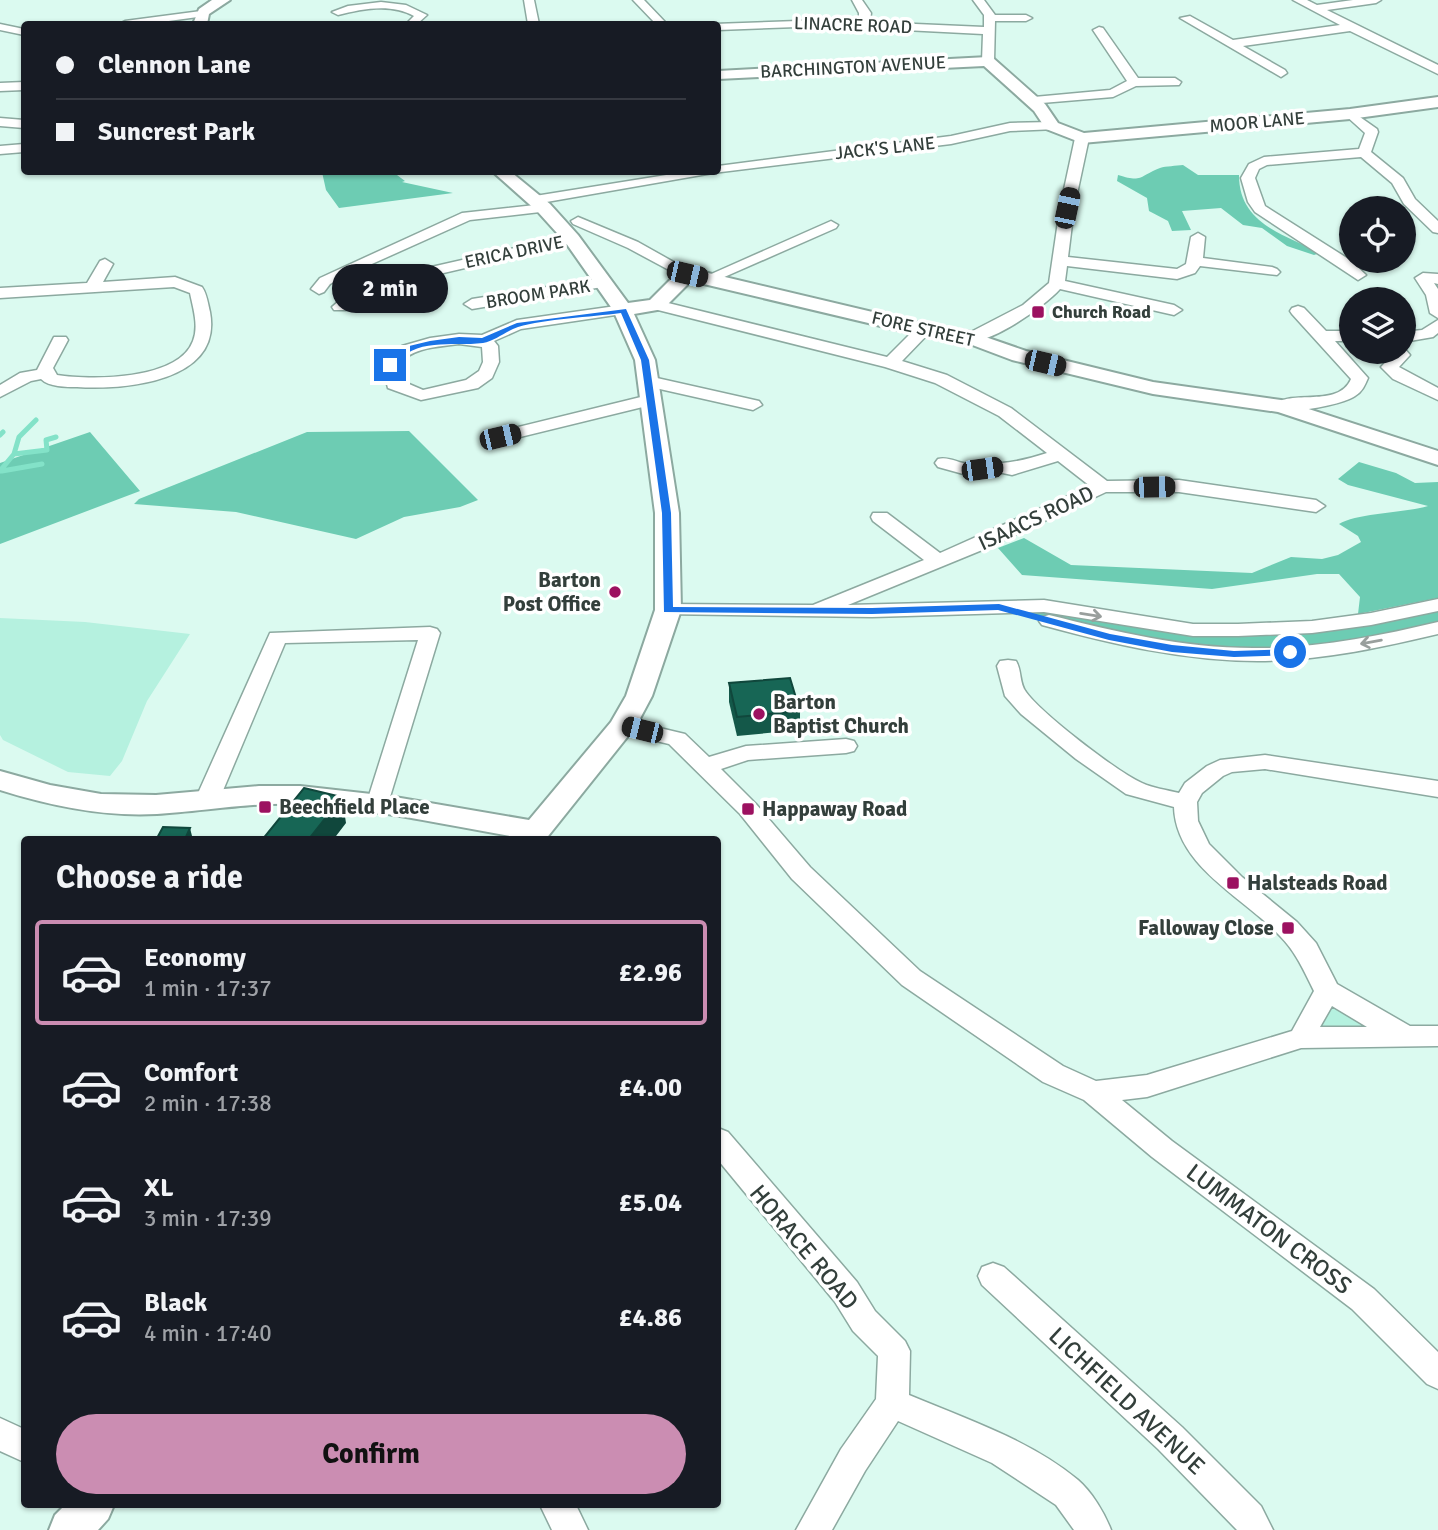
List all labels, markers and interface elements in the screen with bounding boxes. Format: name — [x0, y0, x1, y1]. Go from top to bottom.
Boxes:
street label: LINACRE ROAD — [794, 12, 912, 38]
text: Clennon Lane — [98, 49, 251, 81]
street label: BARCHINGTON AVENUE — [760, 51, 946, 83]
street label: MOOR LANE — [1208, 107, 1306, 137]
text: Suncrest Park — [98, 116, 255, 148]
street label: JACK'S LANE — [834, 132, 936, 164]
car — [1053, 185, 1082, 231]
map controls — [1339, 196, 1416, 364]
button: locate — [1339, 196, 1416, 273]
street label: ERICA DRIVE — [463, 231, 565, 273]
car — [665, 259, 710, 289]
callout: 2 min — [332, 264, 448, 312]
text: 2 min — [362, 274, 418, 303]
street label: BROOM PARK — [484, 275, 592, 313]
button: layers — [1339, 287, 1416, 364]
place label: Church Road — [1052, 301, 1151, 323]
marker: Church Road — [1030, 304, 1046, 320]
street label: FORE STREET — [870, 307, 977, 352]
car — [1023, 348, 1068, 378]
route end — [374, 349, 406, 381]
car — [478, 422, 523, 452]
car — [960, 456, 1005, 482]
car — [1133, 476, 1176, 498]
street label: ISAACS ROAD — [974, 480, 1098, 556]
place label: Barton Post Office — [503, 567, 601, 617]
marker: Barton Post Office — [607, 584, 623, 600]
one-way arrow — [1079, 609, 1102, 622]
route start — [1274, 636, 1306, 668]
one-way arrow — [1360, 636, 1383, 649]
place label: Barton Baptist Church — [773, 689, 909, 739]
marker: Barton Baptist Church — [751, 706, 767, 722]
car — [620, 715, 665, 745]
place label: Beechfield Place — [279, 794, 430, 820]
place label: Happaway Road — [762, 796, 907, 822]
marker: Beechfield Place — [257, 799, 273, 815]
marker: Happaway Road — [740, 801, 756, 817]
text: Choose a ride — [56, 858, 243, 897]
place label: Halsteads Road — [1247, 870, 1388, 896]
marker: Halsteads Road — [1225, 875, 1241, 891]
place label: Falloway Close — [1138, 915, 1274, 941]
marker: Falloway Close — [1280, 920, 1296, 936]
icon: car — [60, 941, 123, 1004]
text: Economy — [144, 942, 246, 974]
text: £2.96 — [618, 957, 682, 989]
text: 1 min · 17:37 — [144, 974, 272, 1003]
icon: car — [60, 1056, 123, 1119]
text: Comfort — [144, 1057, 238, 1089]
text: £4.00 — [618, 1072, 682, 1104]
text: 2 min · 17:38 — [144, 1089, 272, 1118]
street label: LUMMATON CROSS — [1180, 1157, 1358, 1301]
icon: car — [60, 1171, 123, 1234]
text: XL — [144, 1172, 174, 1204]
street label: HORACE ROAD — [743, 1178, 865, 1316]
text: £5.04 — [618, 1187, 682, 1219]
text: 3 min · 17:39 — [144, 1204, 272, 1233]
icon: car — [60, 1286, 123, 1349]
text: Black — [144, 1287, 207, 1319]
text: £4.86 — [618, 1302, 682, 1334]
text: 4 min · 17:40 — [144, 1319, 272, 1348]
street label: LICHFIELD AVENUE — [1043, 1321, 1211, 1481]
button: Confirm — [56, 1414, 686, 1494]

